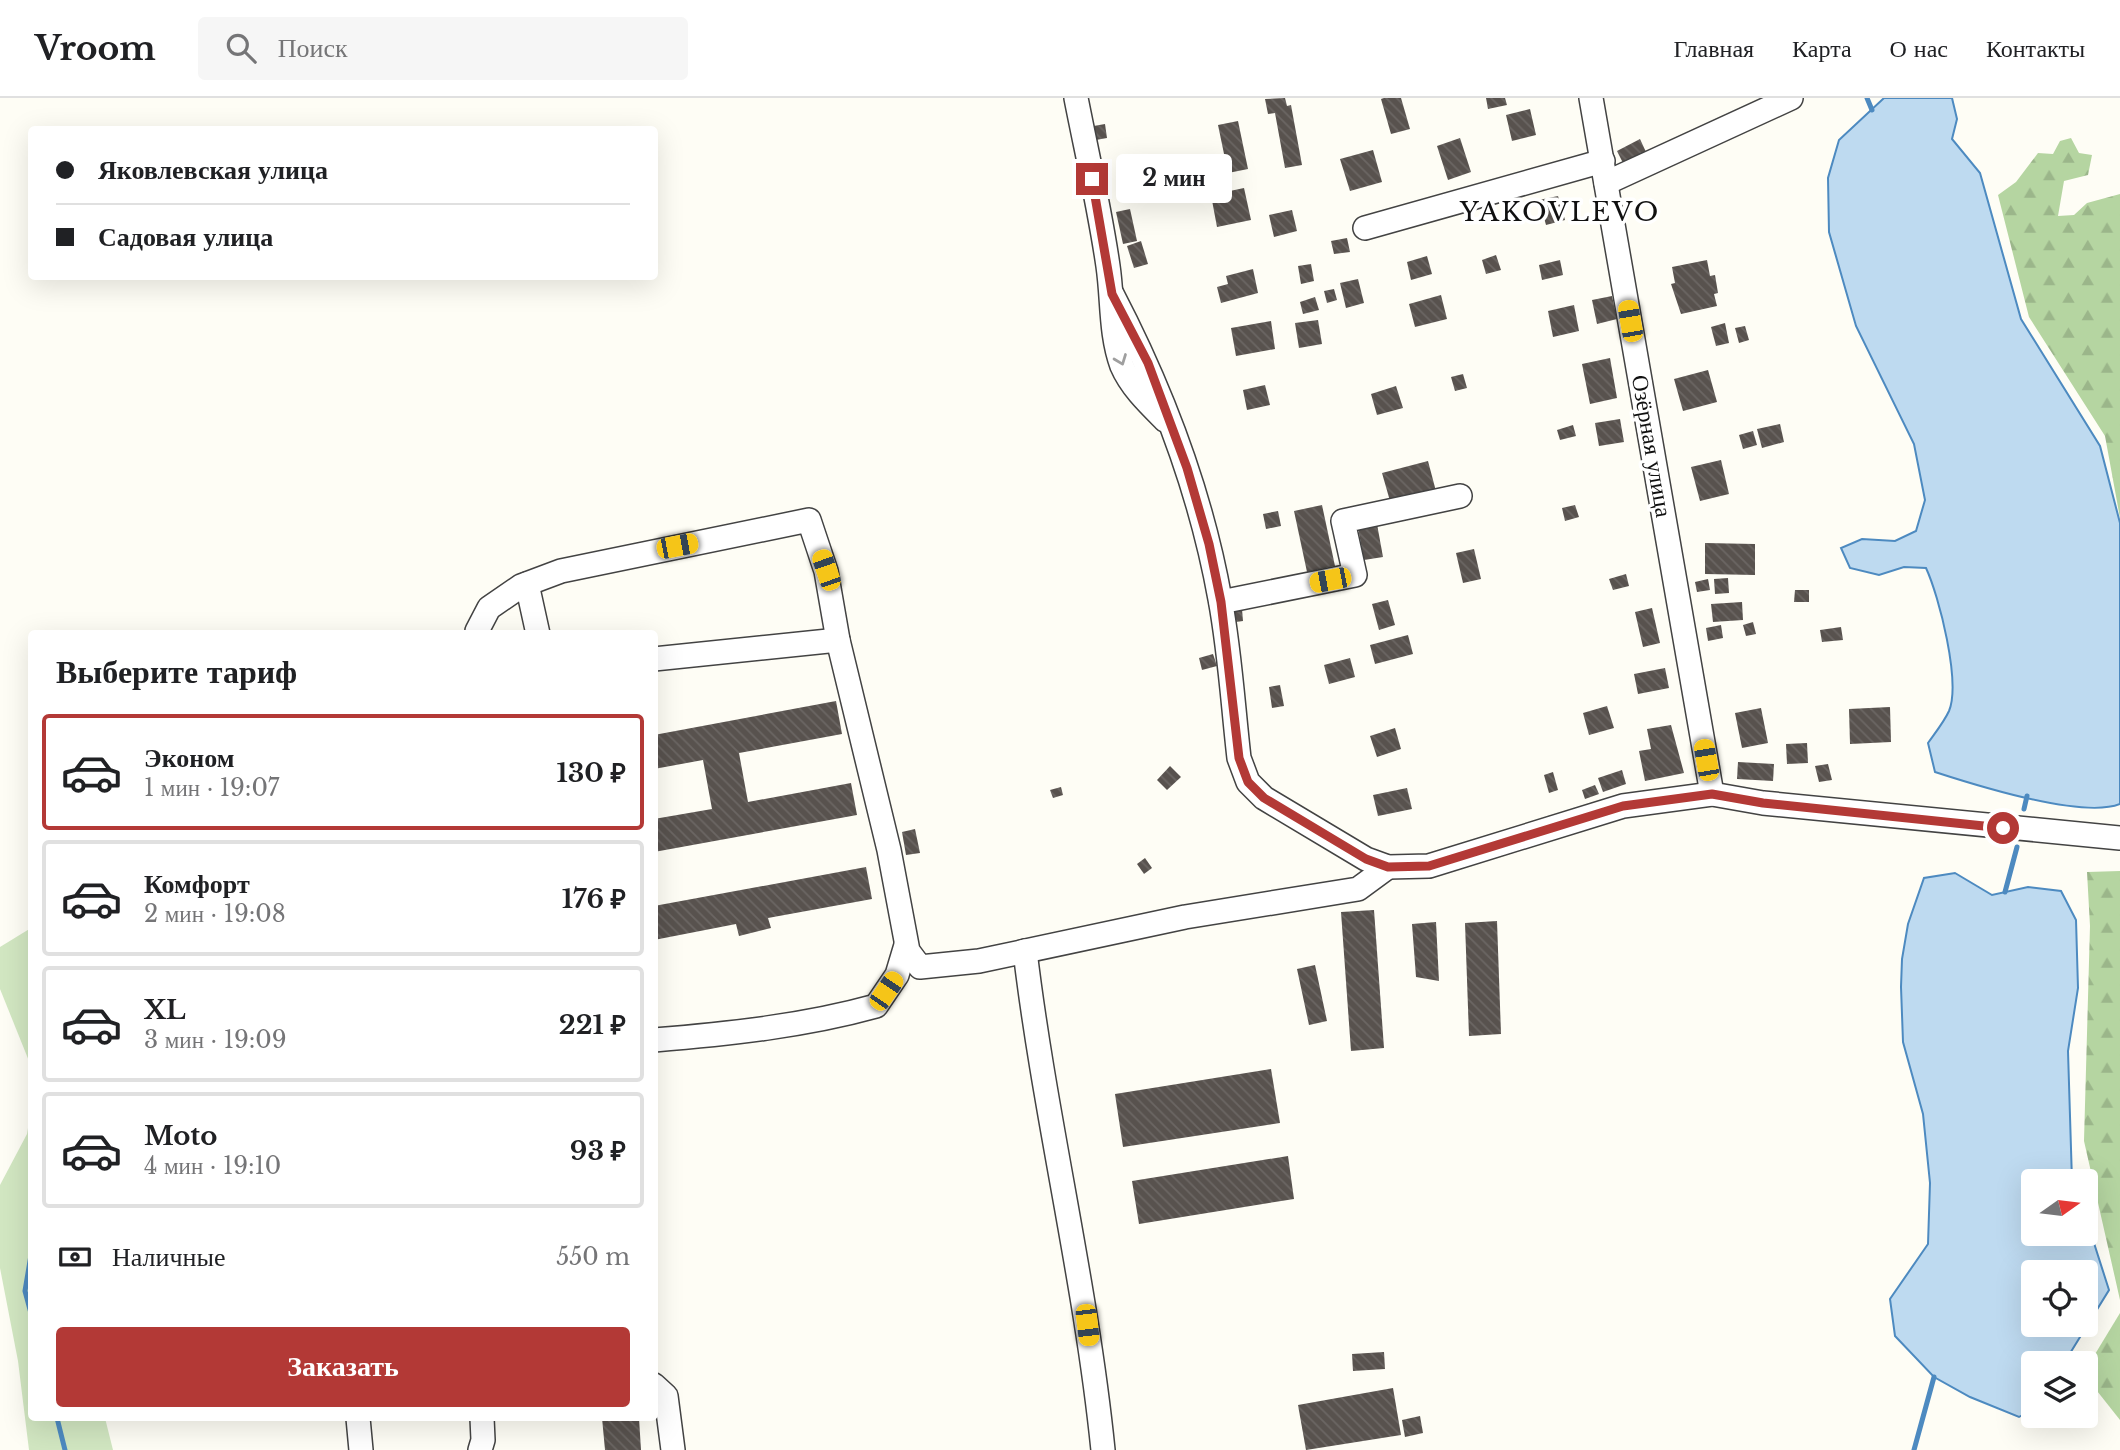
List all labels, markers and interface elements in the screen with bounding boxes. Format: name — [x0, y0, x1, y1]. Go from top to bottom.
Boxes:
search box — [198, 17, 688, 80]
text: Vroom — [35, 28, 156, 69]
icon: search — [222, 29, 260, 67]
text: Поиск — [278, 32, 348, 64]
text: Главная — [1674, 34, 1754, 63]
text: Карта — [1792, 34, 1852, 63]
text: О нас — [1890, 34, 1948, 63]
text: Контакты — [1986, 34, 2085, 63]
text: Яковлевская улица — [98, 154, 328, 186]
callout: 2 мин — [1116, 154, 1232, 204]
route end — [1076, 163, 1108, 195]
text: 2 мин — [1142, 164, 1206, 192]
district label: YAKOVLEVO — [1459, 196, 1660, 228]
text: Садовая улица — [98, 221, 273, 253]
car — [1617, 298, 1644, 344]
one-way arrow — [1113, 354, 1127, 366]
street label: Озёрная улица — [1626, 373, 1678, 519]
car — [655, 532, 700, 560]
car — [810, 547, 843, 593]
car — [1308, 566, 1353, 594]
text: Выберите тариф — [56, 652, 297, 692]
car — [1693, 737, 1720, 783]
icon: car — [60, 741, 123, 804]
text: Эконом — [144, 742, 234, 774]
text: 130 ₽ — [556, 757, 626, 789]
text: 1 мин · 19:07 — [144, 774, 279, 802]
route start — [1987, 812, 2019, 844]
icon: car — [60, 867, 123, 930]
text: Комфорт — [144, 868, 250, 900]
text: 176 ₽ — [562, 883, 626, 915]
text: 2 мин · 19:08 — [144, 900, 286, 928]
car — [866, 968, 907, 1014]
icon: car — [60, 993, 123, 1056]
text: XL — [144, 994, 186, 1026]
text: 221 ₽ — [559, 1009, 626, 1041]
text: 3 мин · 19:09 — [144, 1026, 287, 1054]
icon: car — [60, 1119, 123, 1182]
text: Moto — [144, 1120, 217, 1152]
text: 93 ₽ — [570, 1135, 626, 1167]
text: 4 мин · 19:10 — [144, 1152, 281, 1180]
north arrow — [2021, 1169, 2098, 1246]
map controls — [2021, 1169, 2098, 1428]
icon: cash — [56, 1238, 94, 1276]
text: Наличные — [112, 1241, 225, 1273]
text: 550 m — [556, 1243, 630, 1271]
button: locate — [2021, 1260, 2098, 1337]
car — [1075, 1303, 1100, 1347]
button: Заказать — [56, 1327, 630, 1407]
button: layers — [2021, 1351, 2098, 1428]

